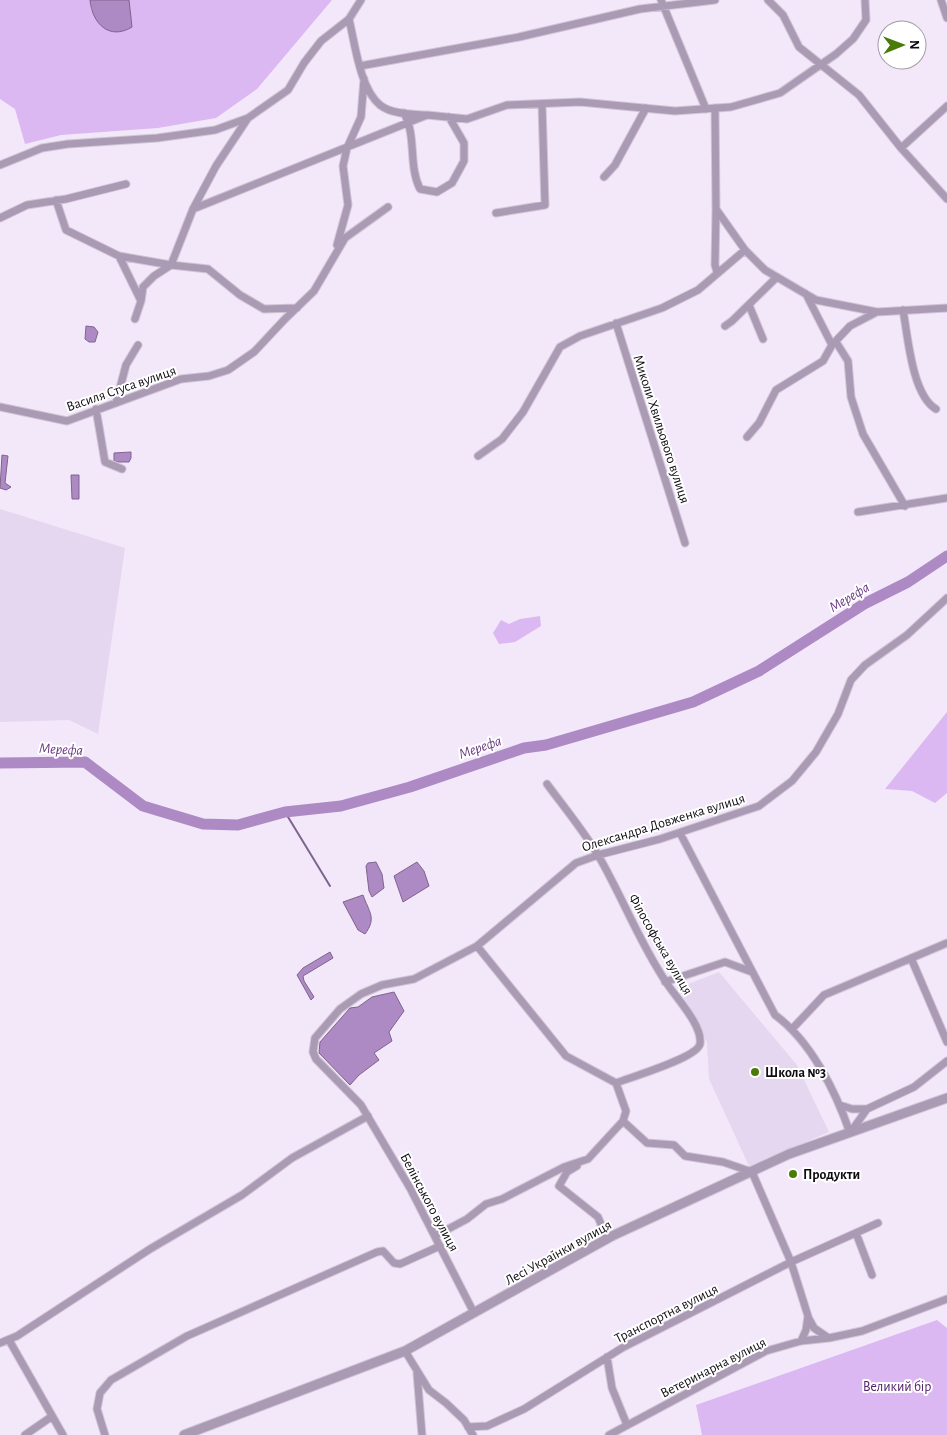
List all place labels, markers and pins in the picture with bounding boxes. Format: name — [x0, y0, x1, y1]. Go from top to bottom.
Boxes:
marker: Школа №3 — [749, 1066, 761, 1078]
place label: Школа №3 — [765, 1066, 826, 1080]
marker: Продукти — [787, 1168, 799, 1180]
place label: Продукти — [803, 1168, 860, 1182]

